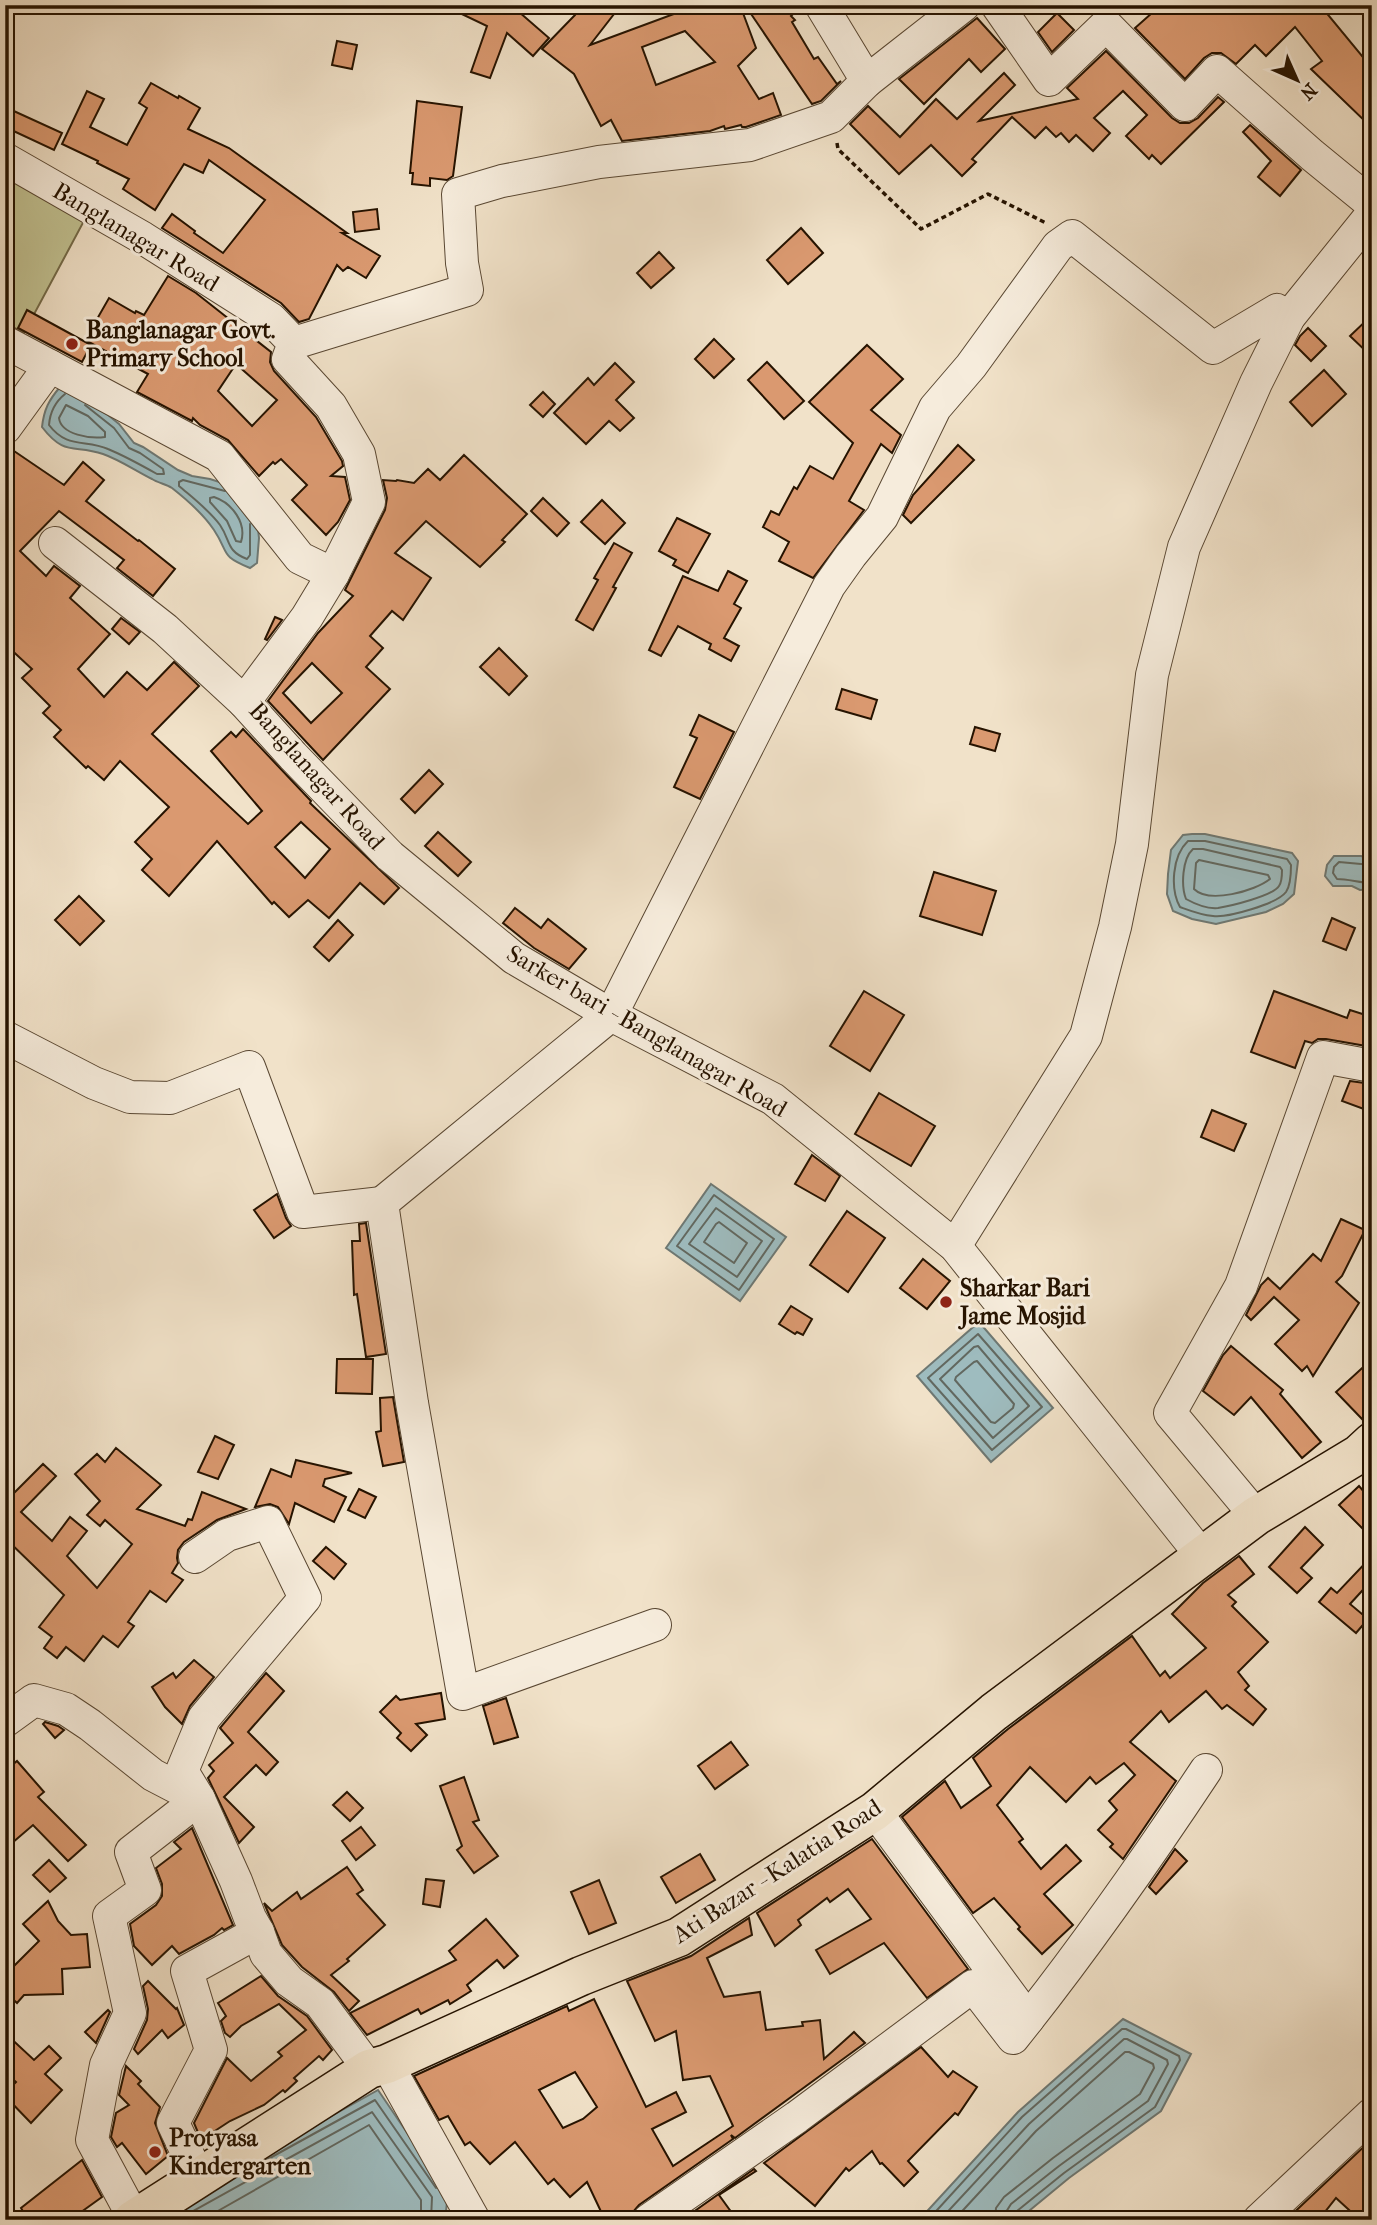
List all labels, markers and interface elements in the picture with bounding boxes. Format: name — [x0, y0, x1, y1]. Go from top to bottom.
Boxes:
north arrow — [1262, 46, 1332, 116]
text: N — [1295, 78, 1321, 105]
street label: Banglanagar Road — [48, 176, 225, 298]
place label: Banglanagar Govt. Primary School — [86, 316, 276, 372]
marker: Banglanagar Govt. Primary School — [64, 336, 80, 352]
street label: Banglanagar Road — [243, 696, 391, 856]
street label: Sarker bari - Banglanagar Road — [502, 939, 793, 1123]
place label: Sharkar Bari Jame Mosjid — [958, 1274, 1091, 1330]
marker: Sharkar Bari Jame Mosjid — [938, 1294, 954, 1310]
street label: Ati Bazar - Kalatia Road — [667, 1793, 887, 1950]
place label: Protyasa Kindergarten — [169, 2124, 312, 2180]
marker: Protyasa Kindergarten — [147, 2144, 163, 2160]

